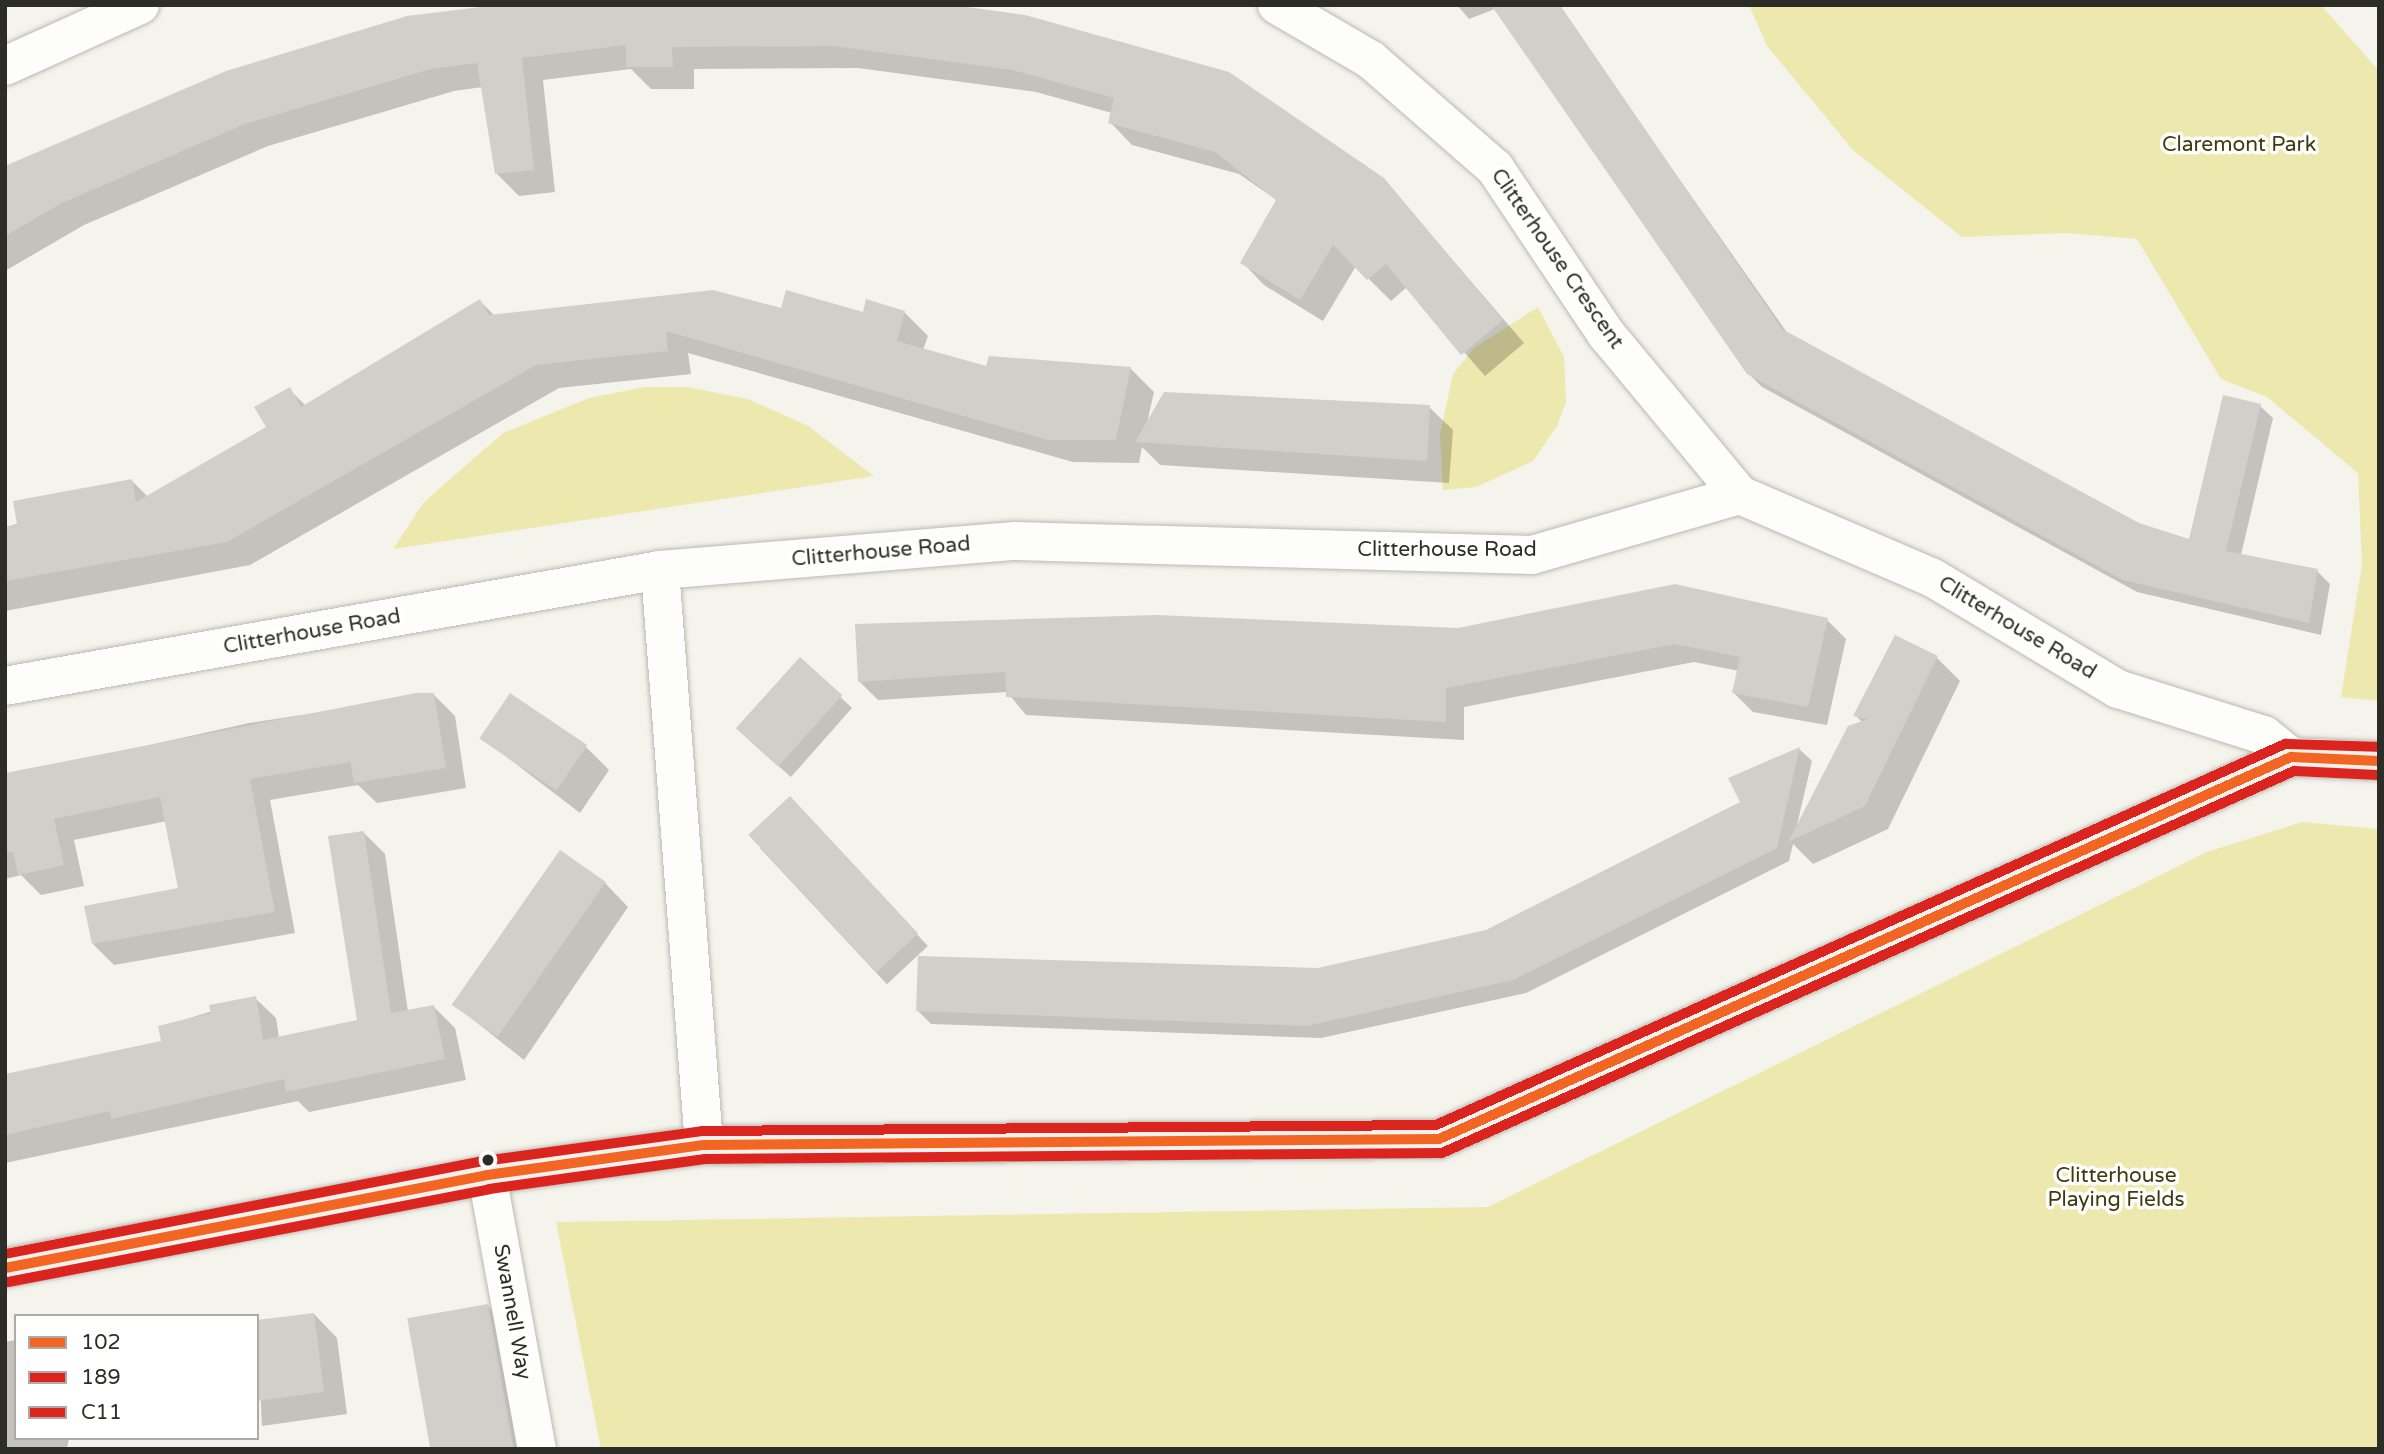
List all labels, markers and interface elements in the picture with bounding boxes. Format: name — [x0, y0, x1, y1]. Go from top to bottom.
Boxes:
park label: Claremont Park — [2162, 132, 2316, 158]
street label: Clitterhouse Crescent — [1485, 164, 1629, 354]
street label: Clitterhouse Road — [791, 532, 971, 572]
street label: Clitterhouse Road — [1357, 537, 1537, 563]
street label: Clitterhouse Road — [1934, 571, 2100, 685]
street label: Clitterhouse Road — [221, 604, 403, 660]
unlabelled marker — [481, 1153, 495, 1167]
park label: Clitterhouse Playing Fields — [2047, 1163, 2185, 1213]
street label: Swannell Way — [488, 1242, 536, 1382]
legend — [14, 1314, 259, 1440]
text: 102 — [81, 1330, 121, 1355]
text: 189 — [81, 1365, 121, 1390]
text: C11 — [81, 1400, 122, 1425]

